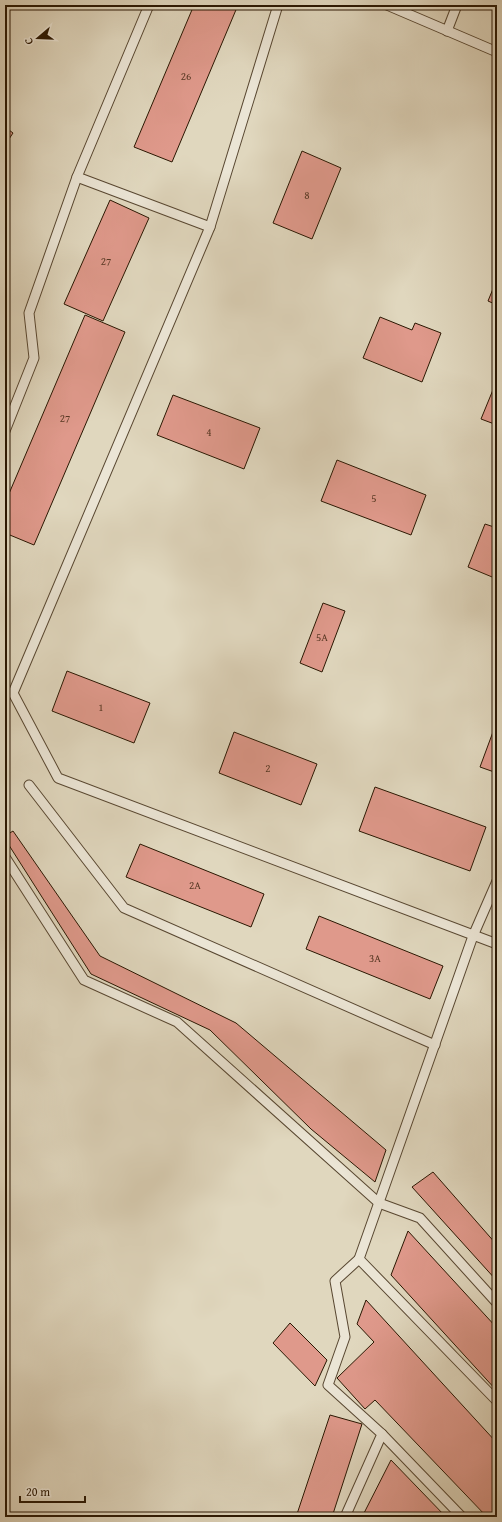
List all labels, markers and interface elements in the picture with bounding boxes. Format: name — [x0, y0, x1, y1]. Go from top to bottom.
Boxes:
north arrow — [18, 18, 58, 58]
text: С — [20, 36, 37, 47]
house number: 26 — [181, 68, 191, 84]
house number: 8 — [304, 187, 310, 203]
house number: 27 — [101, 253, 111, 269]
house number: 27 — [60, 410, 70, 426]
house number: 4 — [206, 424, 212, 440]
house number: 5 — [371, 490, 377, 506]
house number: 5А — [316, 629, 328, 645]
house number: 1 — [98, 699, 104, 715]
house number: 2 — [265, 760, 271, 776]
house number: 2А — [189, 877, 201, 893]
house number: 3А — [369, 950, 381, 966]
scale bar — [20, 1478, 85, 1504]
text: 20 m — [26, 1483, 50, 1500]

